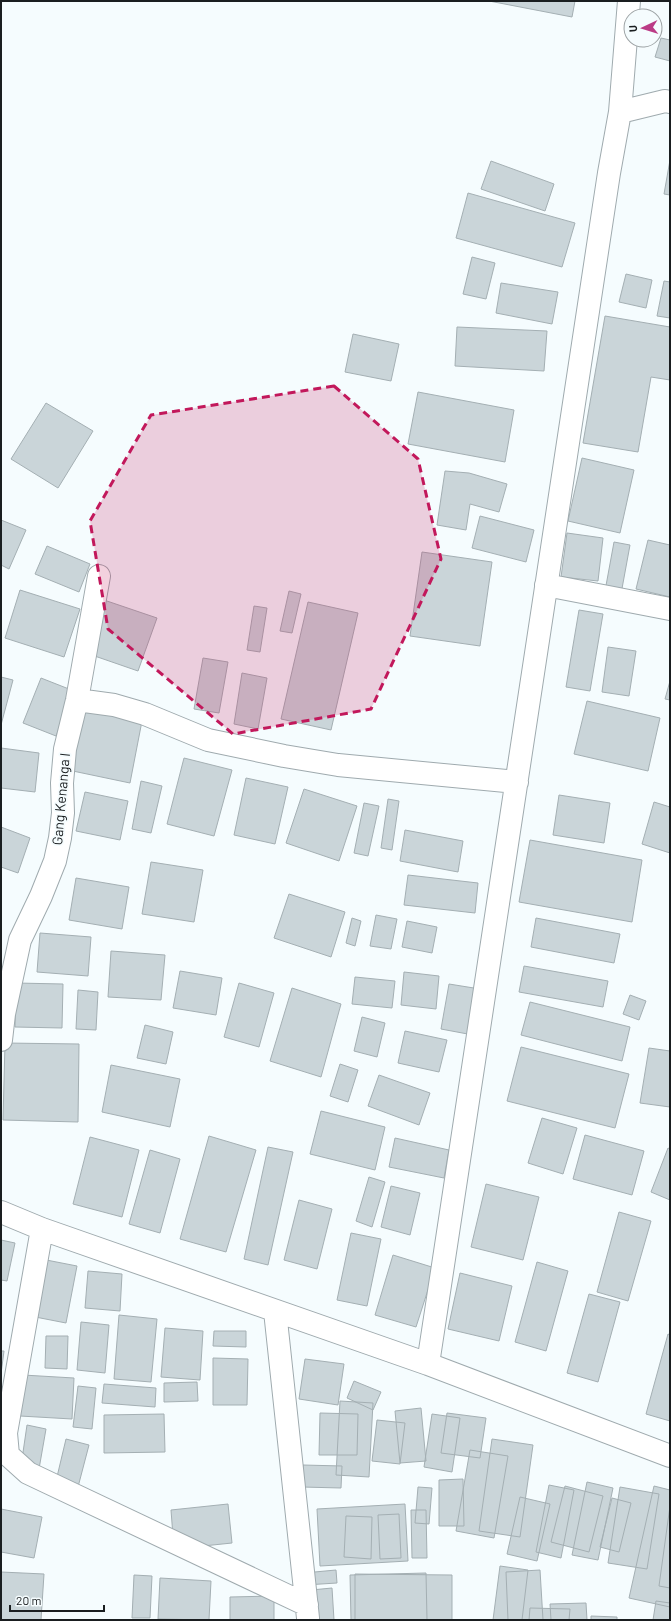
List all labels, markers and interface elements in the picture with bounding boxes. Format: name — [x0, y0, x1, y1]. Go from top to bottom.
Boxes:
north arrow — [623, 8, 663, 48]
text: U — [626, 25, 639, 33]
street label: Gang Kenanga I — [48, 752, 73, 846]
scale bar — [10, 1587, 104, 1613]
text: 20 m — [16, 1593, 42, 1607]

